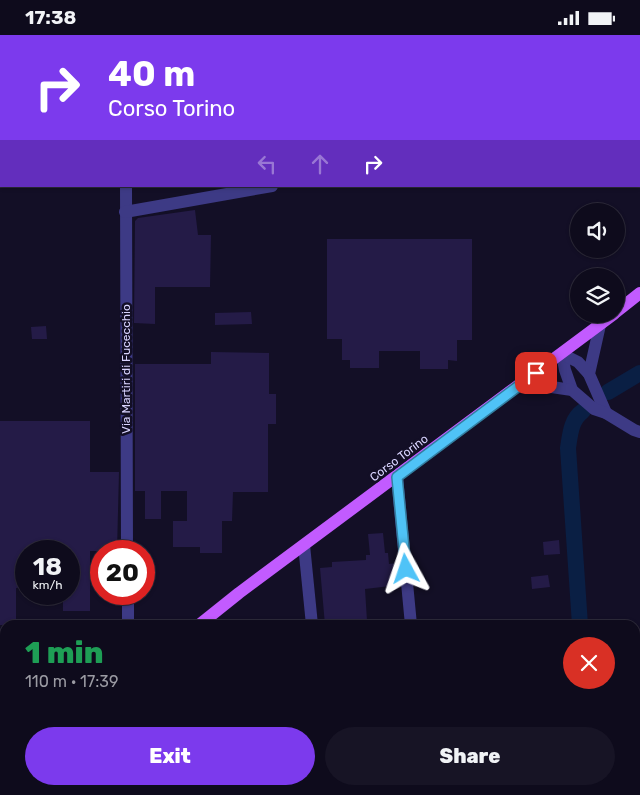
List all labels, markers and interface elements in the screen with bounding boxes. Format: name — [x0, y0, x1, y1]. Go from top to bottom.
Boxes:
text: 17:38 — [25, 6, 76, 29]
text: 40 m — [108, 53, 195, 95]
icon: right — [25, 55, 90, 120]
text: Corso Torino — [108, 95, 235, 122]
icon: left — [253, 150, 281, 178]
icon: ahead — [306, 150, 334, 178]
icon: right — [359, 150, 387, 178]
map controls — [570, 203, 625, 323]
button: sound — [570, 203, 625, 258]
button: layers — [570, 268, 625, 323]
street label: Via Martiri di Fucecchio — [119, 304, 133, 434]
pin — [515, 352, 557, 394]
icon: arrive — [522, 359, 550, 387]
street label: Corso Torino — [367, 431, 431, 484]
speed limit sign: 20 — [90, 540, 155, 605]
position arrow — [379, 542, 431, 594]
text: 18 — [33, 552, 62, 581]
text: km/h — [33, 578, 62, 592]
text: 1 min — [25, 635, 103, 671]
button: close — [563, 637, 615, 689]
text: 110 m · 17:39 — [25, 672, 118, 691]
button: Exit — [25, 727, 315, 785]
button: Share — [325, 727, 615, 785]

